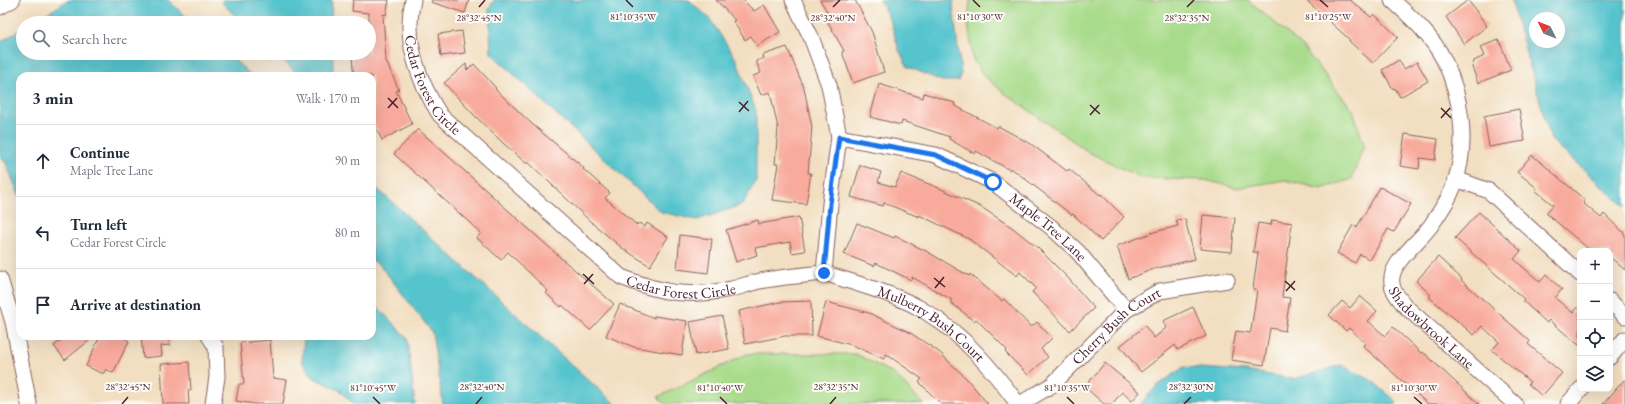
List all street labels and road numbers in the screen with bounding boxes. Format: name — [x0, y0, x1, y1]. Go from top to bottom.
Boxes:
street label: Cedar Forest Circle — [401, 34, 465, 139]
street label: Maple Tree Lane — [1006, 188, 1092, 265]
street label: Cedar Forest Circle — [624, 270, 738, 302]
street label: Mulberry Bush Court — [875, 281, 990, 366]
street label: Cherry Bush Court — [1067, 282, 1164, 369]
street label: Shadowbrook Lane — [1385, 283, 1479, 372]

